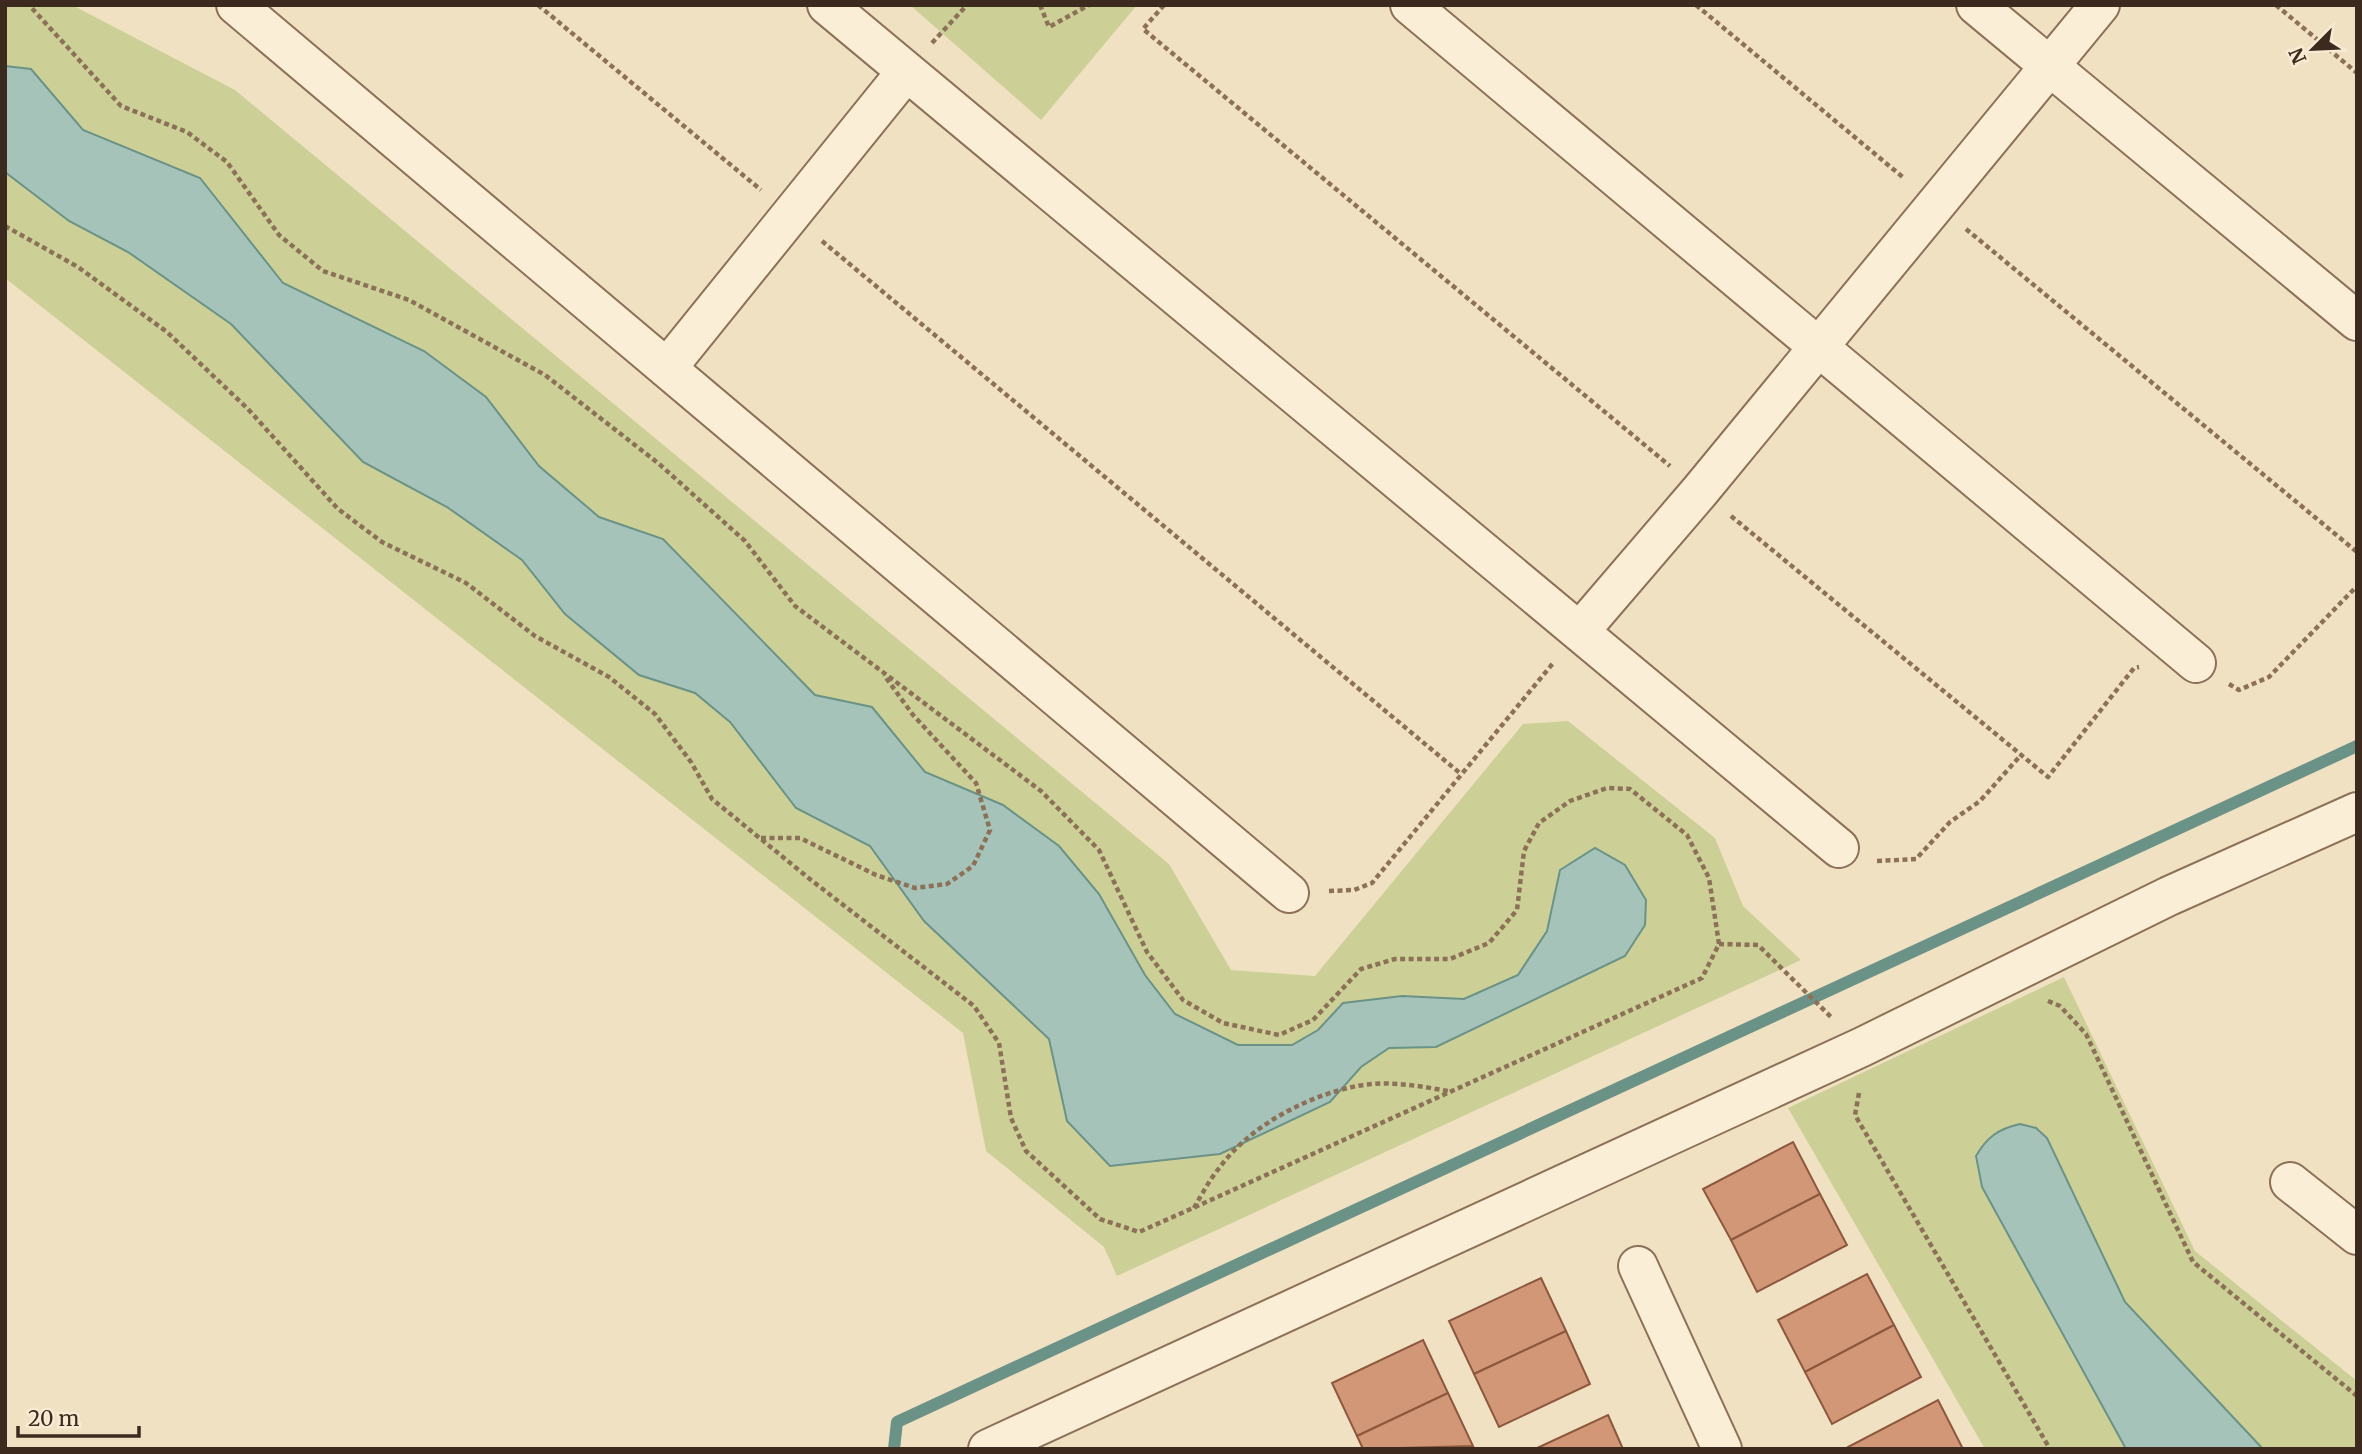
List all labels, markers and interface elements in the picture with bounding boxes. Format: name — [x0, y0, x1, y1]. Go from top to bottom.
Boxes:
north arrow — [2278, 14, 2348, 84]
text: N — [2283, 44, 2311, 68]
scale bar — [18, 1394, 138, 1438]
text: 20 m — [28, 1405, 80, 1432]

